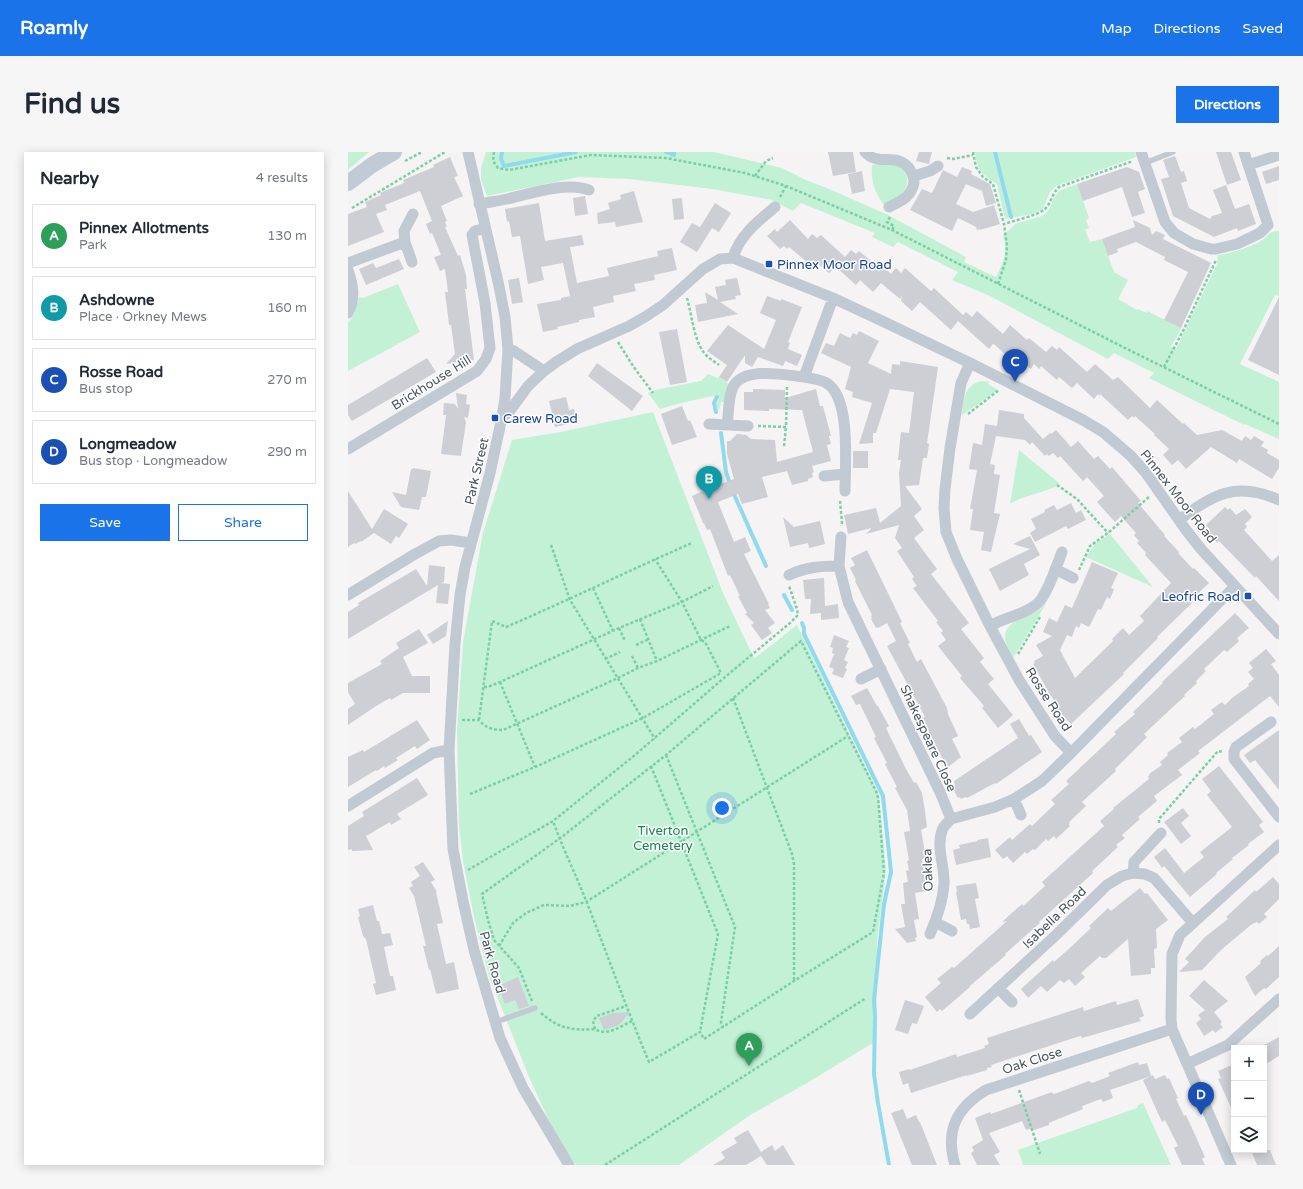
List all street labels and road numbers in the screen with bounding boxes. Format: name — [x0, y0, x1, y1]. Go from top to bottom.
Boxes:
street label: Brickhouse Hill — [389, 352, 474, 414]
street label: Park Street — [461, 436, 492, 506]
street label: Pinnex Moor Road — [1137, 447, 1220, 547]
street label: Rosse Road — [1022, 665, 1075, 735]
street label: Shakespeare Close — [896, 683, 960, 794]
street label: Oaklea — [919, 848, 937, 892]
street label: Isabella Road — [1019, 883, 1090, 952]
street label: Park Road — [476, 929, 509, 995]
street label: Oak Close — [1000, 1044, 1064, 1078]

